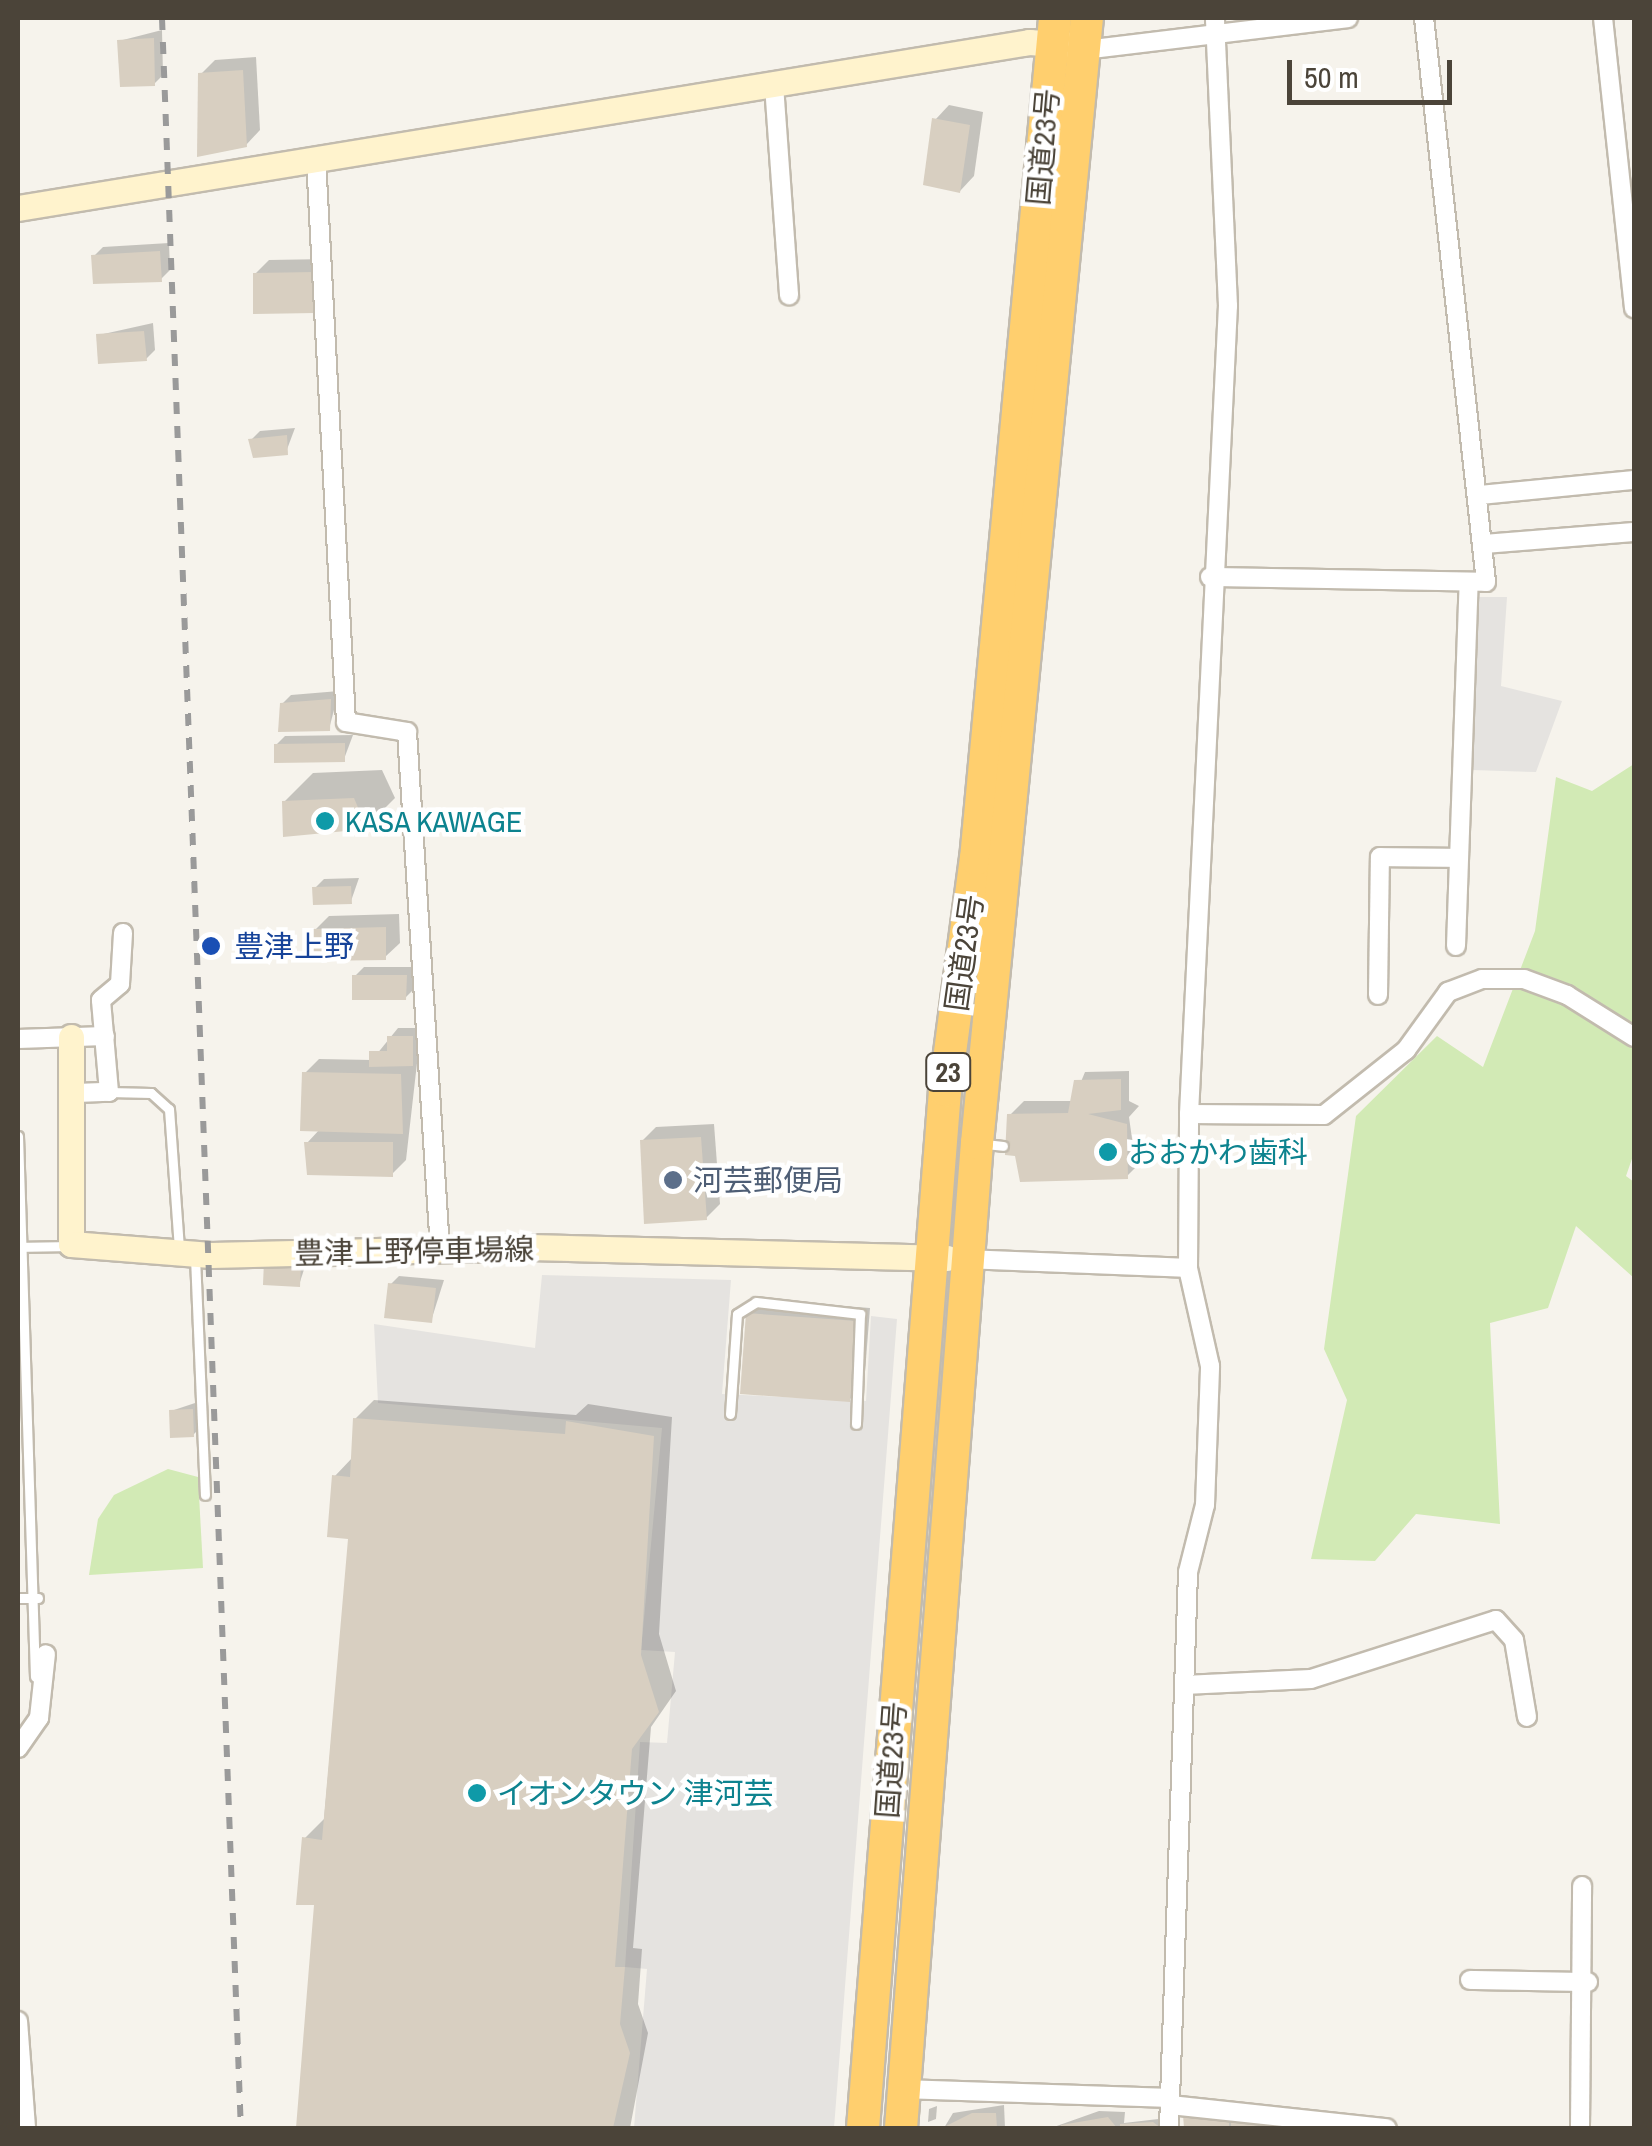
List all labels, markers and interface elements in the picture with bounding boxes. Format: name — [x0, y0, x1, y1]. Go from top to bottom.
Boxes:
scale bar — [1292, 40, 1457, 102]
text: 50 m — [1304, 57, 1359, 97]
street label: 国道23号 — [1020, 87, 1066, 207]
place label: KASA KAWAGE — [345, 803, 524, 839]
marker: KASA KAWAGE — [314, 810, 336, 832]
street label: 国道23号 — [938, 892, 990, 1014]
place label: 豊津上野 — [234, 928, 354, 964]
marker: 豊津上野 — [198, 933, 224, 959]
road number: 23 — [923, 1049, 973, 1095]
place label: おおかわ歯科 — [1128, 1134, 1308, 1170]
marker: おおかわ歯科 — [1097, 1141, 1119, 1163]
place label: 河芸郵便局 — [693, 1162, 843, 1198]
marker: 河芸郵便局 — [662, 1169, 684, 1191]
street label: 豊津上野停車場線 — [294, 1231, 534, 1271]
street label: 国道23号 — [869, 1700, 913, 1820]
place label: イオンタウン 津河芸 — [497, 1775, 774, 1811]
marker: イオンタウン 津河芸 — [466, 1782, 488, 1804]

